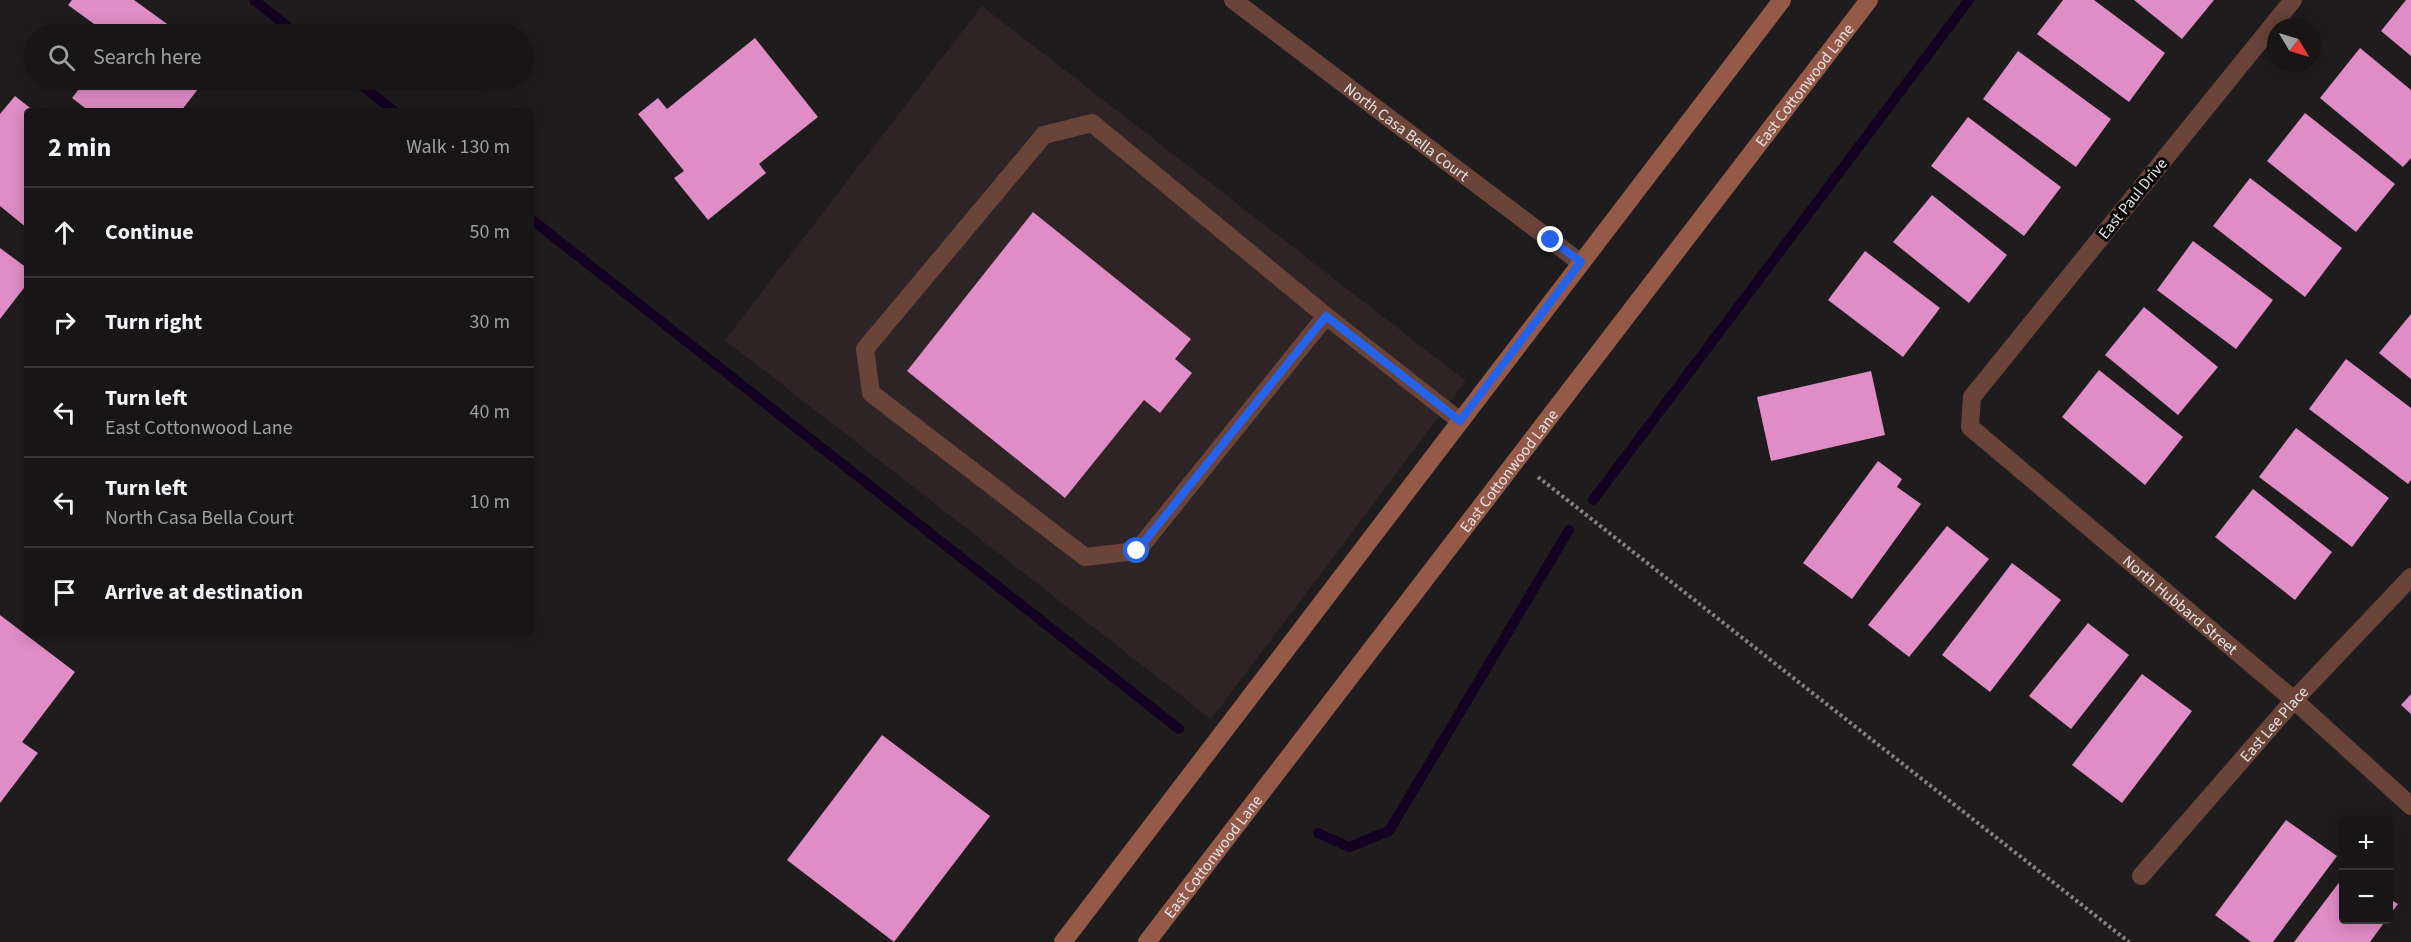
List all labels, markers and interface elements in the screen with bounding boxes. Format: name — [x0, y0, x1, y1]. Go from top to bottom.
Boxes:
north arrow — [2267, 18, 2321, 72]
street label: East Cottonwood Lane — [1750, 19, 1859, 152]
search box — [24, 24, 534, 90]
icon: search — [45, 41, 78, 74]
text: Search here — [93, 41, 201, 73]
street label: North Casa Bella Court — [1339, 78, 1474, 187]
text: 2 min — [48, 129, 111, 166]
text: Walk · 130 m — [406, 133, 510, 161]
street label: East Paul Drive — [2093, 153, 2172, 244]
icon: ahead — [48, 216, 81, 249]
text: Continue — [105, 216, 194, 248]
text: 50 m — [470, 218, 510, 246]
route end — [1537, 226, 1563, 252]
icon: right — [48, 306, 81, 339]
text: Turn right — [105, 306, 202, 338]
text: 30 m — [470, 308, 510, 336]
text: Turn left — [105, 382, 187, 414]
icon: left — [48, 396, 81, 429]
text: 40 m — [470, 398, 510, 426]
street label: East Cottonwood Lane — [1455, 405, 1564, 537]
text: East Cottonwood Lane — [105, 414, 293, 442]
text: Turn left — [105, 472, 187, 504]
icon: left — [48, 486, 81, 519]
text: 10 m — [470, 488, 510, 516]
text: North Casa Bella Court — [105, 504, 294, 532]
route start — [1123, 537, 1149, 563]
street label: North Hubbard Street — [2118, 550, 2243, 660]
icon: arrive — [48, 576, 81, 609]
text: Arrive at destination — [105, 576, 303, 608]
street label: East Lee Place — [2235, 681, 2314, 767]
street label: East Cottonwood Lane — [1159, 790, 1268, 923]
map controls — [2339, 816, 2393, 924]
button: + — [2339, 816, 2393, 870]
button: − — [2339, 870, 2393, 924]

